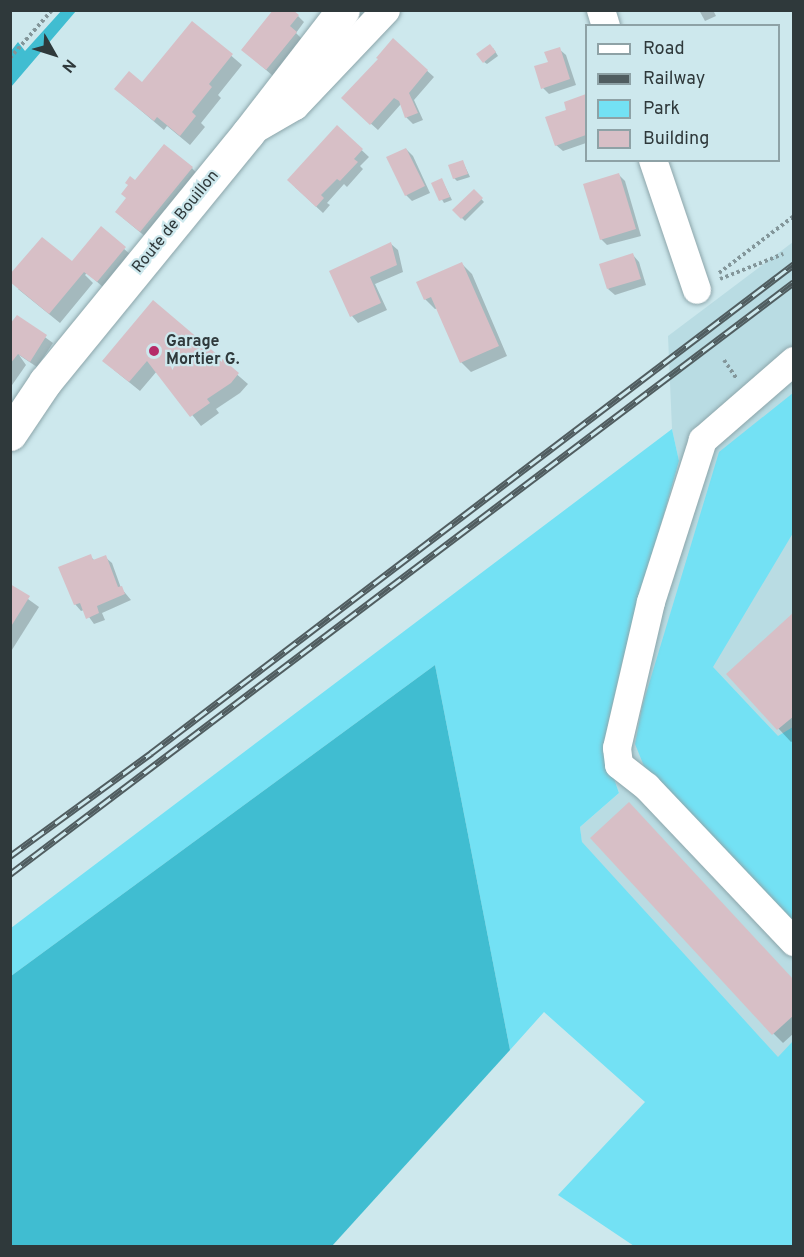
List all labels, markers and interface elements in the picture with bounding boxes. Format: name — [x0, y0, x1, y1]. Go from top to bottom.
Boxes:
north arrow — [24, 24, 84, 84]
legend — [585, 24, 780, 162]
text: Road — [643, 38, 685, 61]
text: N — [57, 55, 79, 76]
text: Railway — [643, 68, 705, 91]
text: Park — [643, 98, 680, 121]
text: Building — [643, 128, 709, 151]
street label: Route de Bouillon — [129, 167, 223, 277]
place label: Garage Mortier G. — [166, 332, 240, 370]
marker: Garage Mortier G. — [147, 344, 161, 358]

